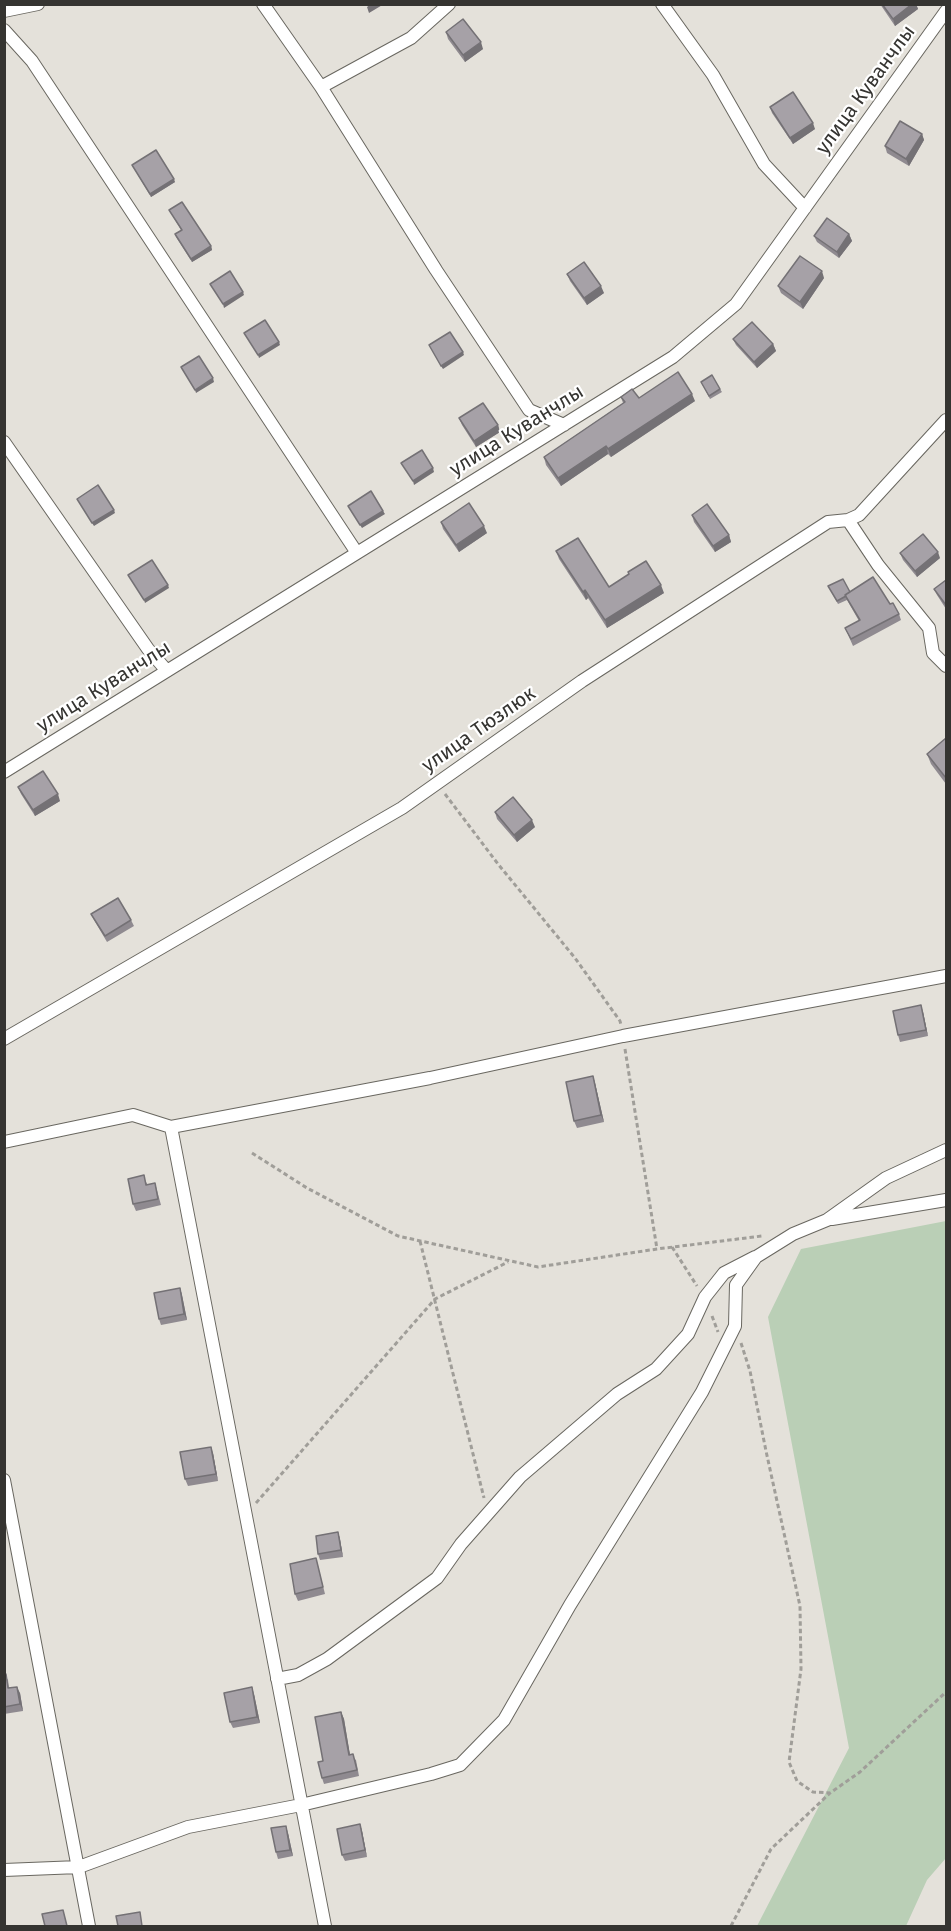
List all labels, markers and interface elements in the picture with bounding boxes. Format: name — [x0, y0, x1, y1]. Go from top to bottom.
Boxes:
street label: улица Куванчлы — [811, 21, 921, 159]
street label: улица Куванчлы — [446, 380, 588, 482]
street label: улица Куванчлы — [33, 636, 175, 738]
street label: улица Тюзлюк — [417, 682, 541, 778]

